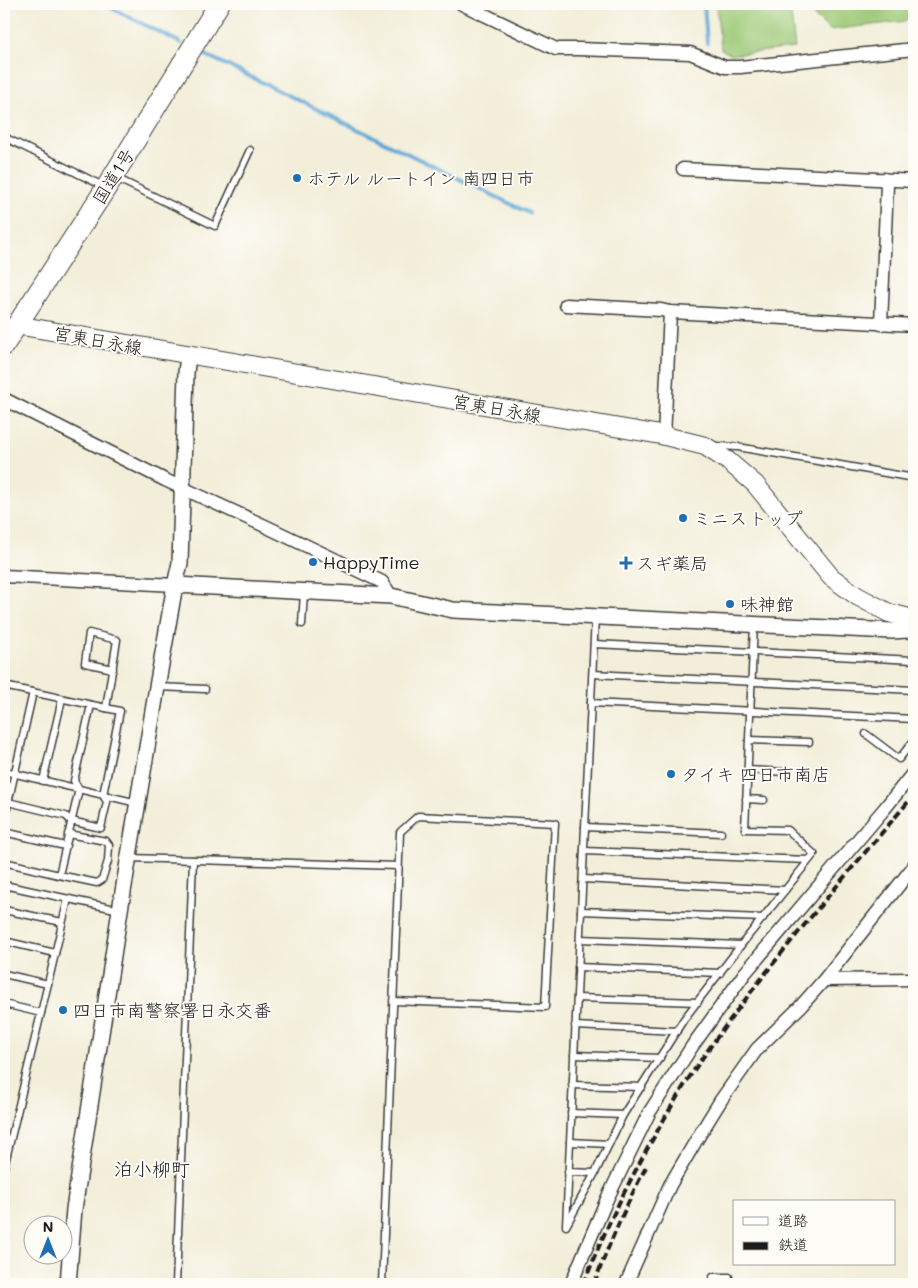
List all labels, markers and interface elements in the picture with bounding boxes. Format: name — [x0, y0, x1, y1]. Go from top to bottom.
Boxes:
street label: 国道1号 — [86, 143, 140, 209]
place label: ホテル ルートイン 南四日市 — [307, 166, 535, 190]
marker: ホテル ルートイン 南四日市 — [291, 172, 303, 184]
street label: 宮東日永線 — [52, 320, 144, 360]
street label: 宮東日永線 — [451, 388, 543, 428]
place label: ミニストップ — [693, 506, 803, 530]
marker: ミニストップ — [677, 512, 689, 524]
place label: HappyTime — [323, 550, 420, 574]
place label: スギ薬局 — [636, 551, 708, 575]
marker: HappyTime — [307, 556, 319, 568]
marker: スギ薬局 — [620, 557, 632, 569]
place label: 味神館 — [740, 592, 794, 616]
marker: 味神館 — [724, 598, 736, 610]
place label: タイキ 四日市南店 — [681, 762, 830, 786]
marker: タイキ 四日市南店 — [665, 768, 677, 780]
place label: 四日市南警察署日永交番 — [73, 998, 271, 1022]
marker: 四日市南警察署日永交番 — [57, 1004, 69, 1016]
district label: 泊小柳町 — [114, 1156, 190, 1181]
legend — [733, 1200, 896, 1266]
text: 道路 — [778, 1210, 808, 1230]
north arrow — [22, 1216, 72, 1266]
text: N — [43, 1217, 53, 1236]
text: 鉄道 — [778, 1234, 808, 1254]

